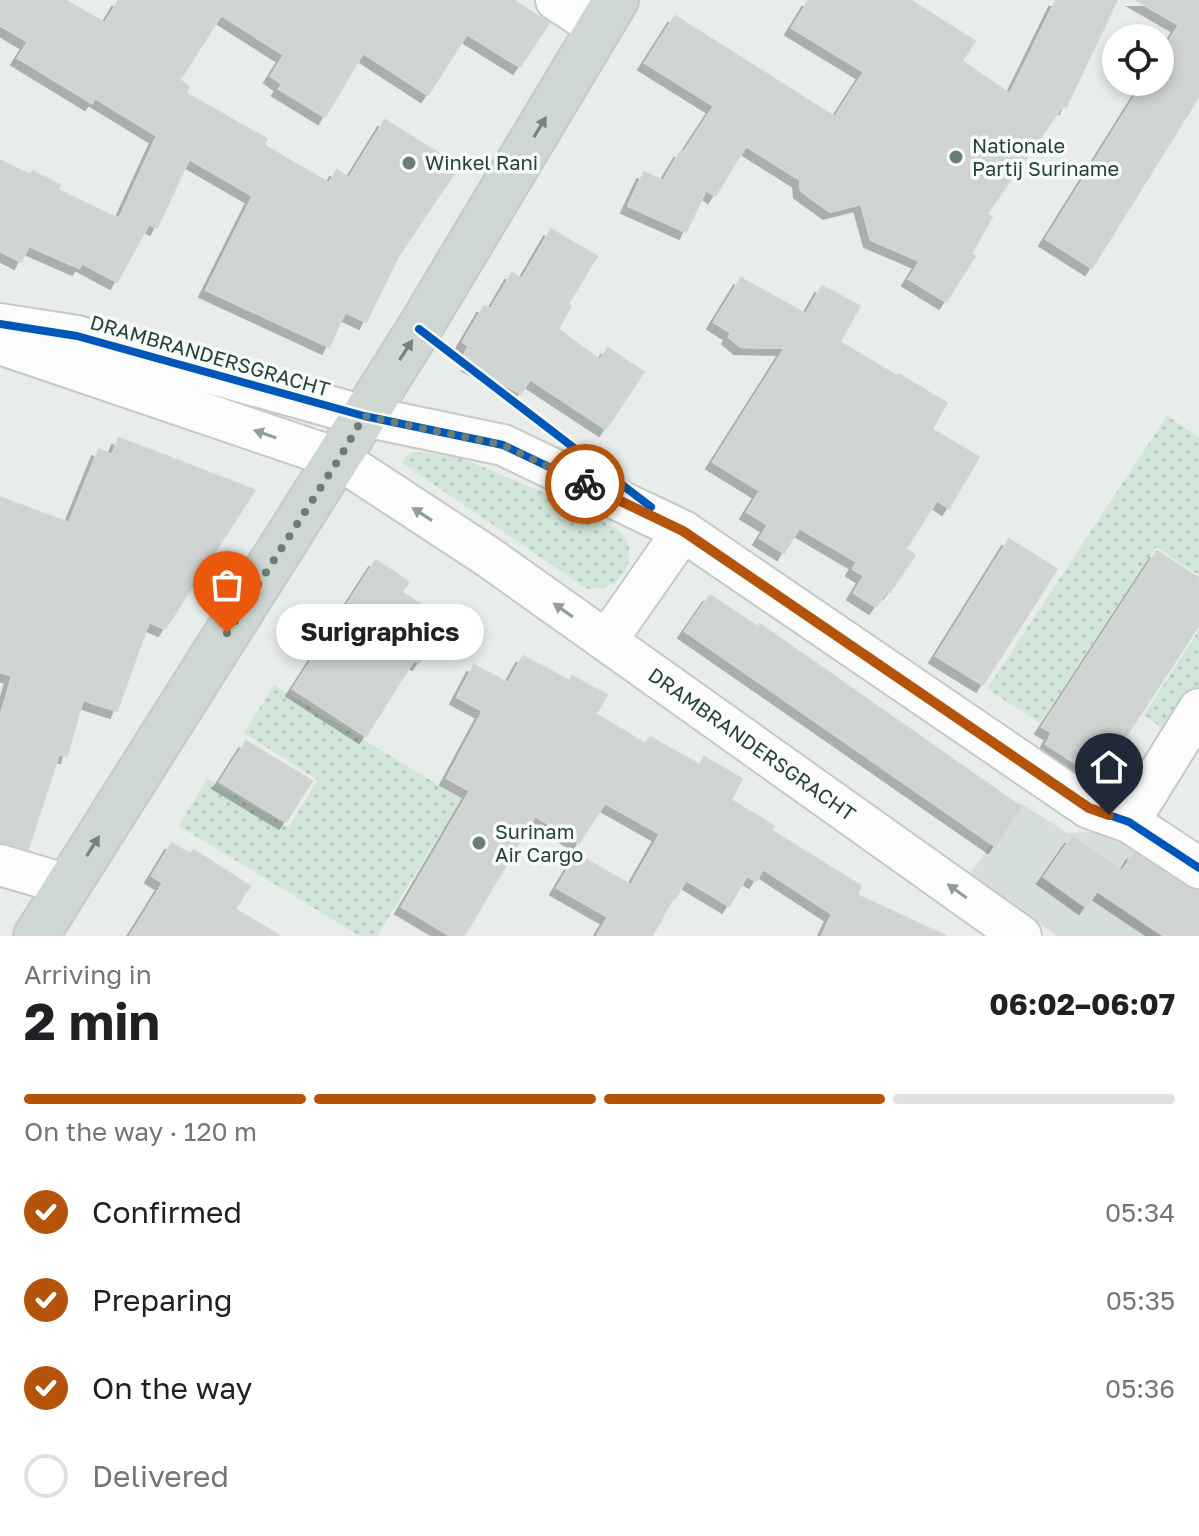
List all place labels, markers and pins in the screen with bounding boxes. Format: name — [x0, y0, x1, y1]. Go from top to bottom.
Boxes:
place label: Nationale Partij Suriname — [972, 133, 1119, 180]
marker: Nationale Partij Suriname — [947, 148, 965, 166]
place label: Winkel Rani — [425, 150, 538, 174]
marker: Winkel Rani — [400, 154, 418, 172]
pin — [193, 551, 261, 633]
callout: Surigraphics — [275, 605, 483, 661]
pin — [1075, 733, 1143, 815]
place label: Surinam Air Cargo — [495, 819, 583, 866]
marker: Surinam Air Cargo — [470, 834, 488, 852]

